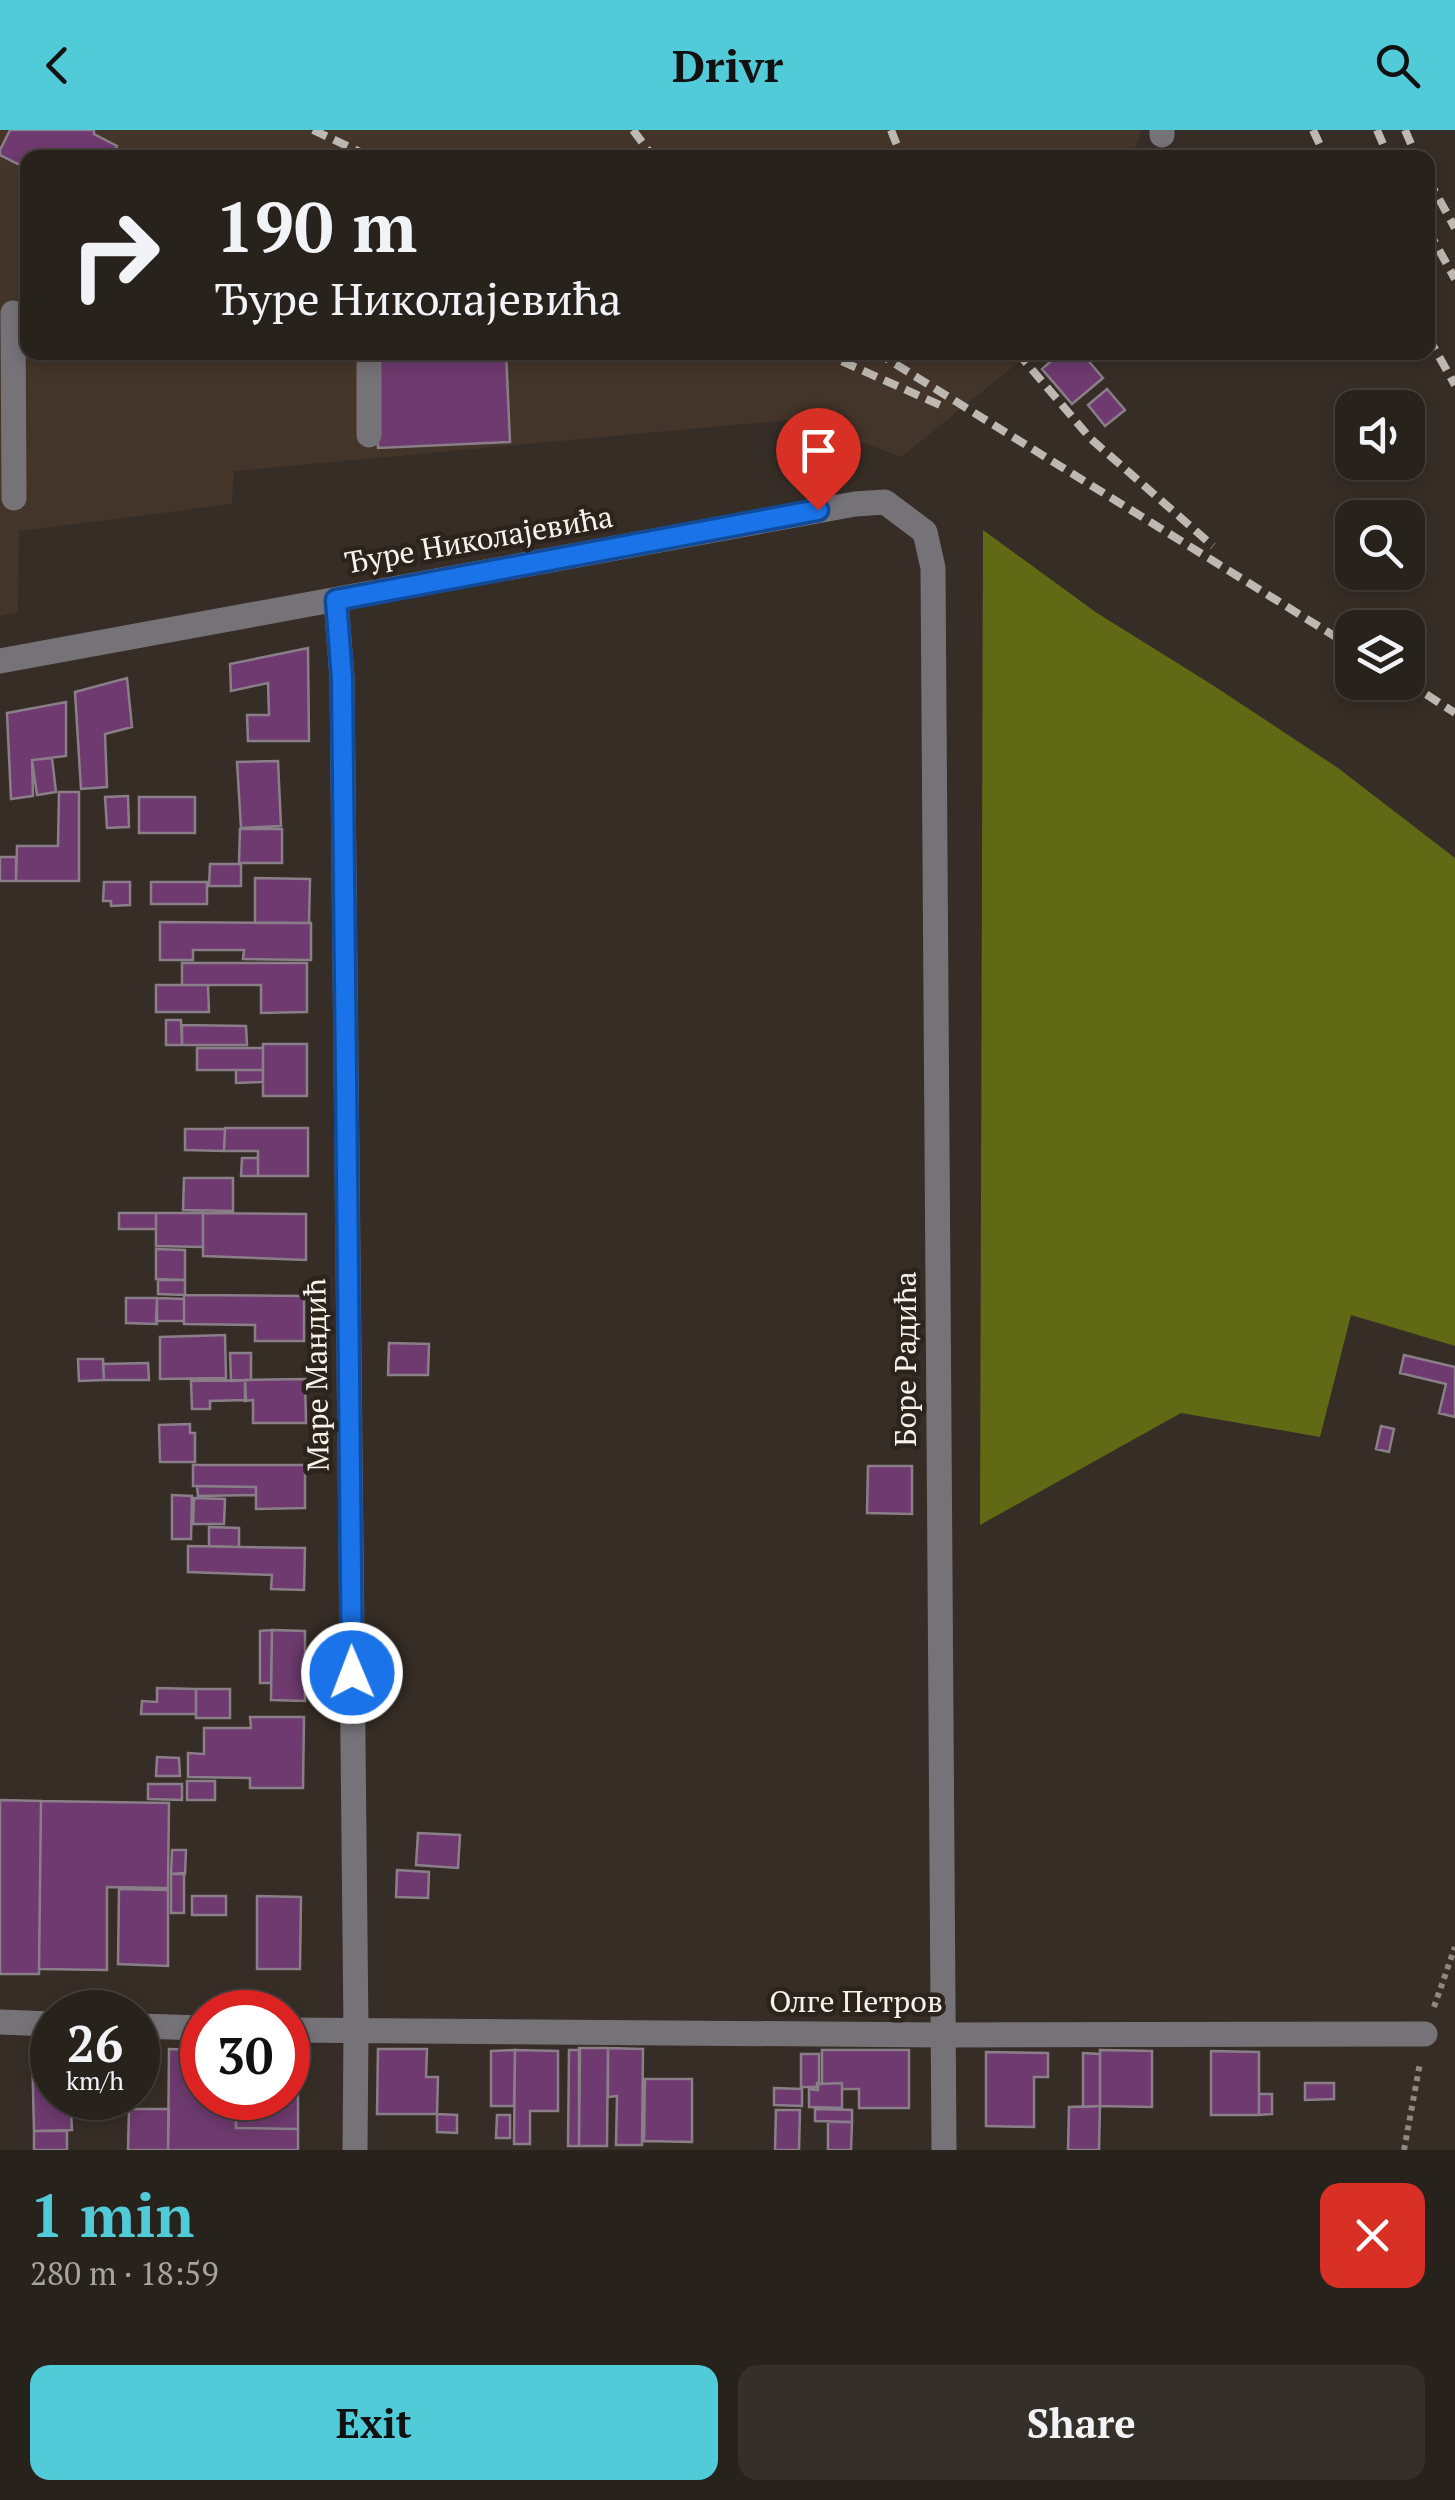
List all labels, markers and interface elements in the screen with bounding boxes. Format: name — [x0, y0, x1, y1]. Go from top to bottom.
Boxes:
text: Drivr — [672, 35, 783, 95]
icon: back — [30, 38, 85, 93]
icon: search — [1370, 38, 1425, 93]
text: 190 m — [215, 179, 417, 272]
icon: right — [50, 190, 180, 320]
text: Ђуре Николајевића — [215, 268, 622, 328]
map controls — [1335, 390, 1425, 700]
button: sound — [1335, 390, 1425, 480]
pin — [776, 408, 861, 511]
icon: arrive — [791, 423, 846, 478]
street label: Ђуре Николајевића — [342, 496, 616, 582]
button: search — [1335, 500, 1425, 590]
button: layers — [1335, 610, 1425, 700]
street label: Боре Радића — [885, 1271, 925, 1447]
street label: Маре Мандић — [294, 1278, 338, 1472]
position arrow — [300, 1621, 404, 1725]
street label: Олге Петров — [769, 1981, 943, 2021]
speed limit sign: 30 — [180, 1990, 310, 2120]
text: 26 — [67, 2010, 123, 2076]
text: km/h — [66, 2064, 124, 2097]
text: 1 min — [30, 2175, 194, 2254]
button: close — [1320, 2183, 1425, 2288]
text: 280 m · 18:59 — [30, 2252, 218, 2294]
button: Exit — [30, 2365, 718, 2480]
button: Share — [738, 2365, 1425, 2480]

